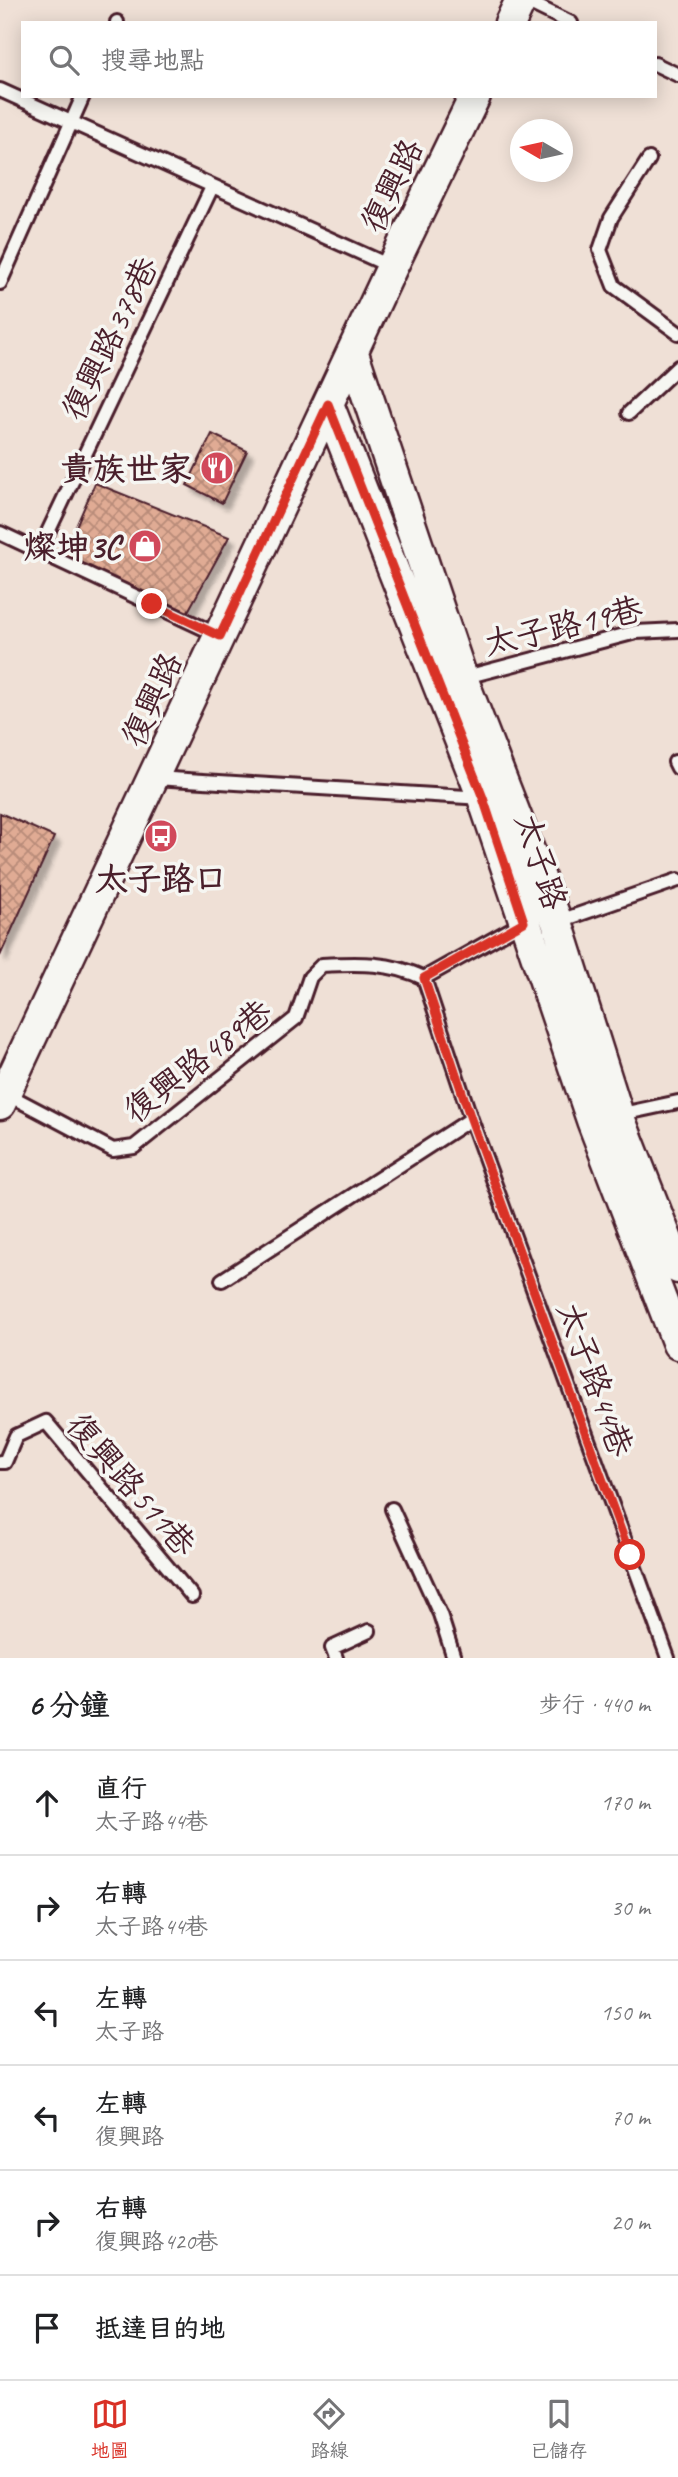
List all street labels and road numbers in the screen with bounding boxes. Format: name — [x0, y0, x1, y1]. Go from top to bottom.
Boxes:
street label: 復興路 — [351, 132, 432, 239]
street label: 復興路378巷 — [52, 250, 167, 427]
street label: 太子路19巷 — [480, 587, 647, 665]
street label: 復興路 — [112, 646, 192, 753]
street label: 太子路 — [506, 808, 576, 915]
street label: 復興路489巷 — [115, 990, 280, 1132]
street label: 太子路44巷 — [548, 1296, 642, 1463]
street label: 復興路511巷 — [57, 1404, 205, 1565]

